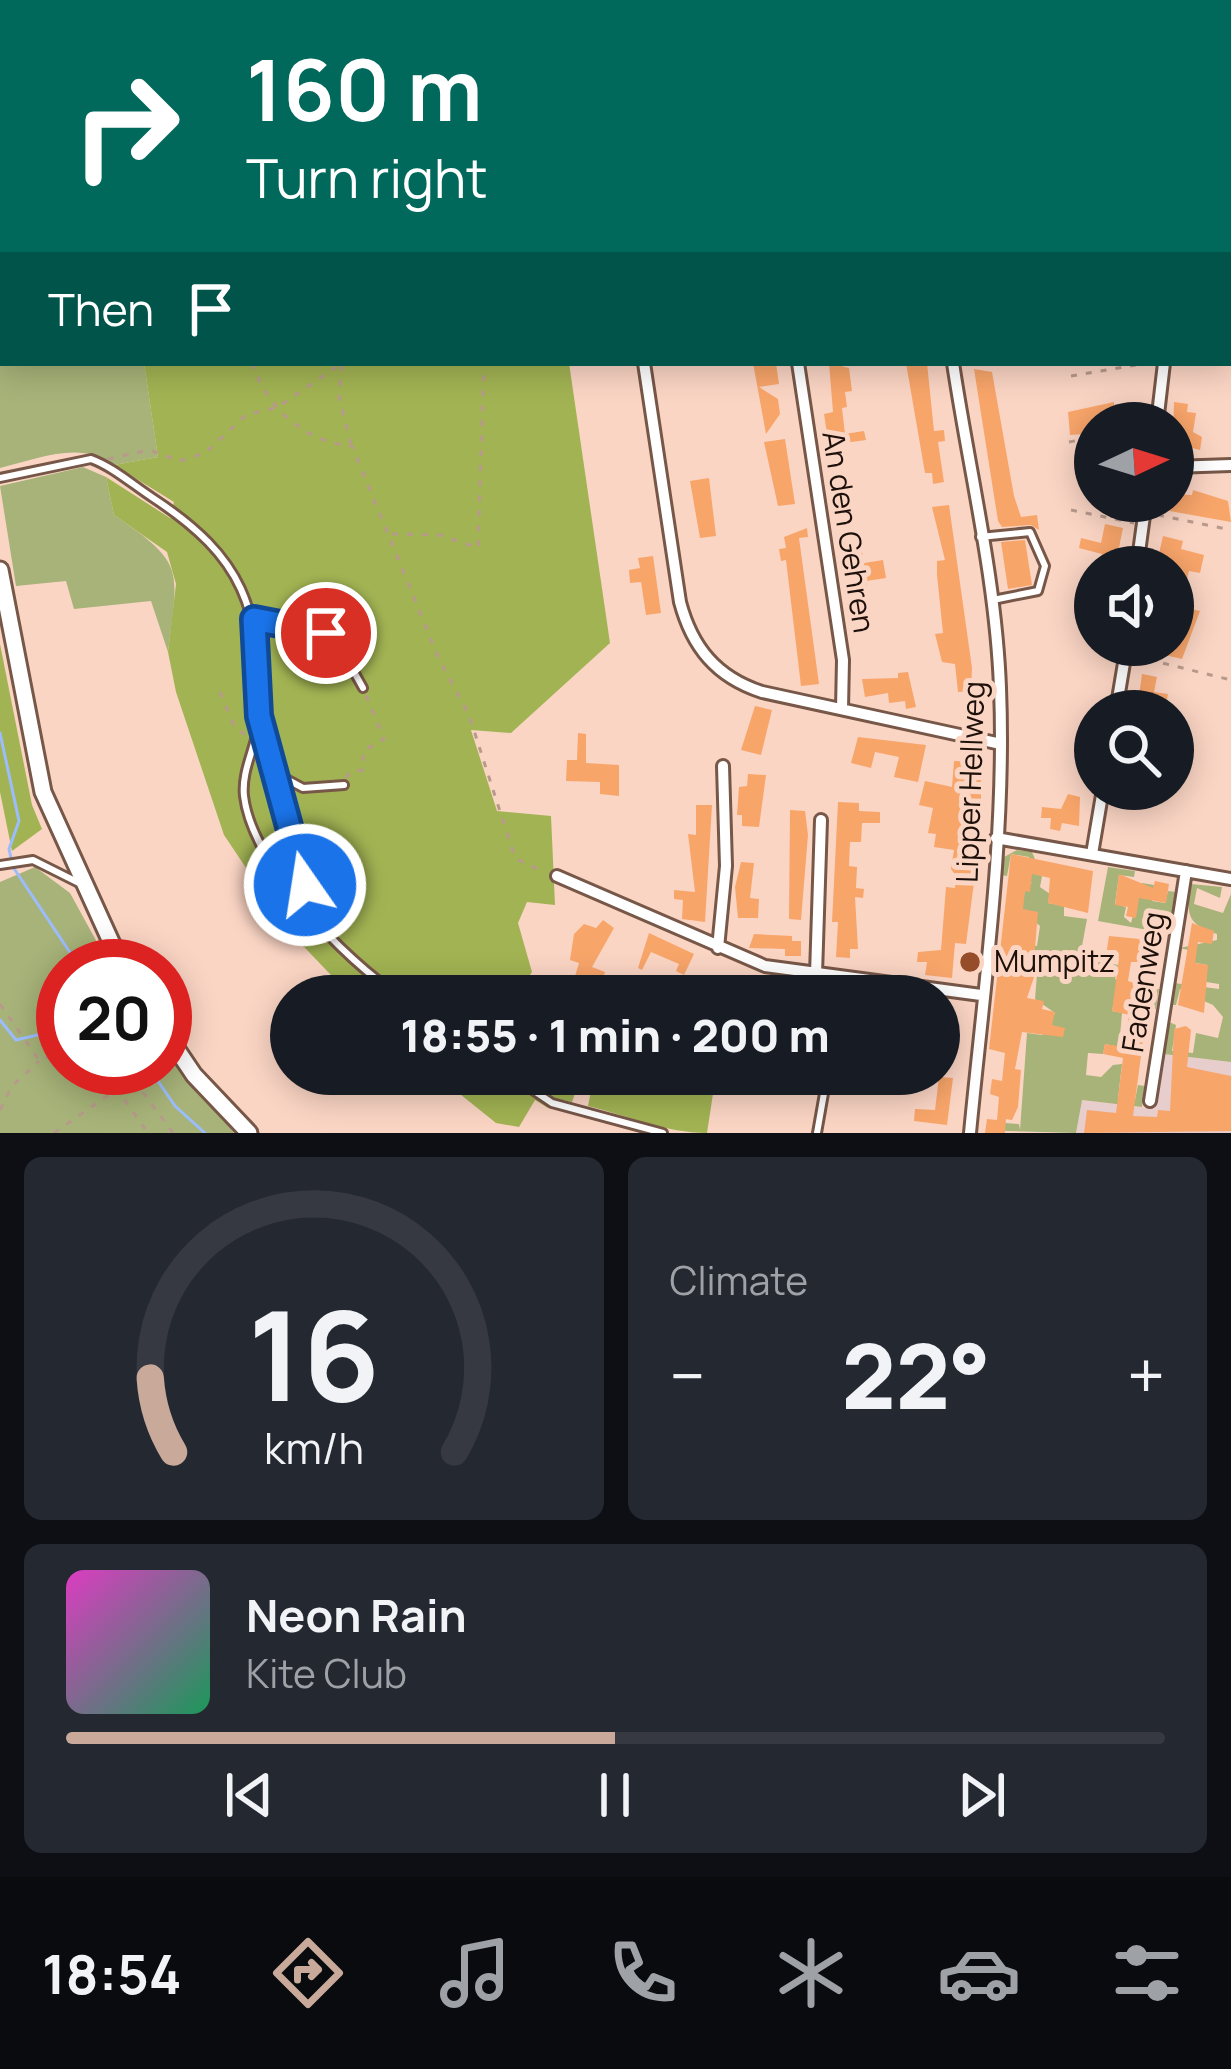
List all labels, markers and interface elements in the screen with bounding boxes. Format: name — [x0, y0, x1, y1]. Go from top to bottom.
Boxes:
text: 160 m — [246, 31, 483, 146]
icon: right — [48, 48, 204, 204]
text: Turn right — [246, 140, 488, 214]
icon: arrive — [178, 276, 244, 342]
text: Then — [48, 278, 154, 340]
north arrow — [1074, 402, 1194, 522]
map controls — [1074, 402, 1194, 810]
street label: An den Gehren — [813, 428, 886, 635]
button: sound — [1074, 546, 1194, 666]
pin — [275, 582, 377, 684]
icon: arrive — [293, 600, 359, 666]
street label: Lipper Hellweg — [945, 680, 994, 884]
button: search — [1074, 690, 1194, 810]
position arrow — [242, 822, 368, 948]
street label: Fadenweg — [1111, 909, 1174, 1055]
speed limit sign: 20 — [36, 939, 192, 1095]
place label: Mumpitz — [994, 940, 1115, 981]
marker: Mumpitz — [957, 949, 983, 975]
text: 18:55 · 1 min · 200 m — [400, 1004, 830, 1066]
text: Climate — [670, 1253, 808, 1307]
text: 16 — [248, 1268, 380, 1438]
text: 22° — [841, 1313, 991, 1436]
text: − — [670, 1330, 705, 1420]
text: + — [1127, 1330, 1165, 1420]
text: km/h — [264, 1417, 364, 1476]
text: Neon Rain — [246, 1584, 467, 1646]
text: Kite Club — [246, 1646, 407, 1700]
icon: previous — [216, 1762, 282, 1828]
icon: pause — [582, 1762, 648, 1828]
icon: next — [949, 1762, 1015, 1828]
icon: directions — [266, 1931, 350, 2015]
icon: music — [433, 1931, 517, 2015]
icon: phone — [601, 1931, 685, 2015]
icon: climate — [769, 1931, 853, 2015]
icon: car — [937, 1931, 1021, 2015]
icon: filters — [1105, 1931, 1189, 2015]
text: 18:54 — [42, 1936, 182, 2010]

